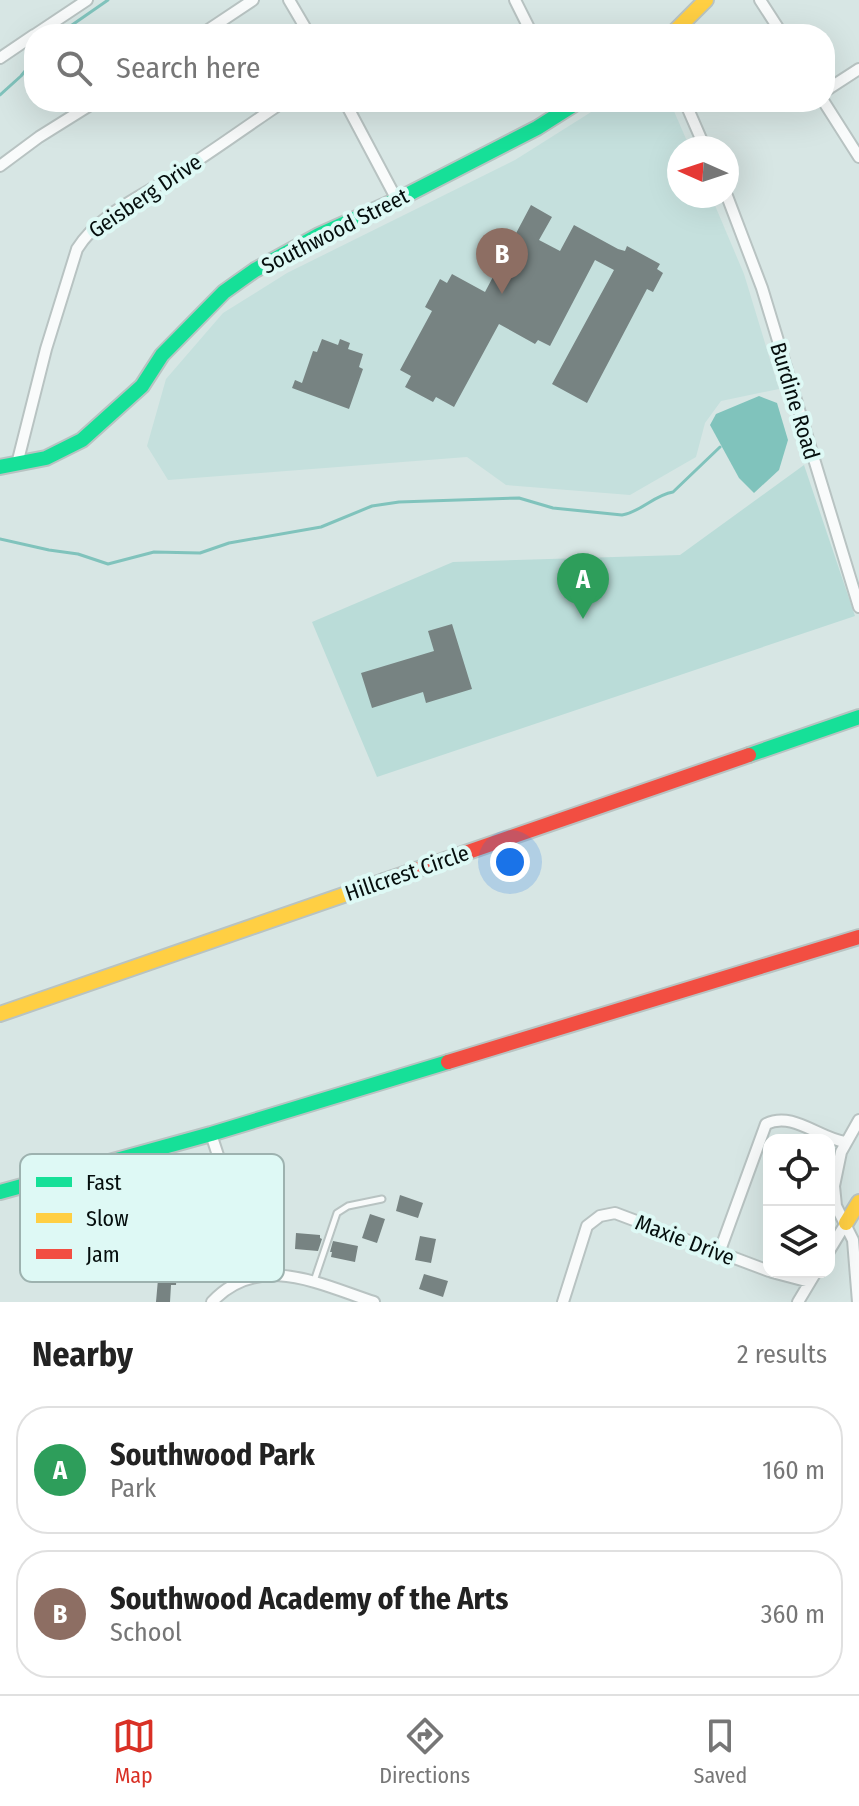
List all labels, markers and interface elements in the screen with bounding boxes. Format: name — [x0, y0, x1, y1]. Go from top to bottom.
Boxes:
search box — [24, 24, 835, 112]
icon: search — [52, 46, 96, 90]
text: Search here — [116, 50, 261, 86]
north arrow — [667, 136, 739, 208]
street label: Geisberg Drive — [83, 148, 207, 244]
street label: Southwood Street — [257, 182, 414, 280]
pin: B — [476, 228, 528, 294]
street label: Burdine Road — [764, 339, 826, 463]
pin: A — [557, 553, 609, 619]
street label: Hillcrest Circle — [341, 839, 473, 907]
your location — [490, 842, 530, 882]
map controls — [763, 1134, 835, 1278]
button: locate — [763, 1134, 835, 1206]
legend — [20, 1154, 284, 1282]
text: Fast — [86, 1169, 122, 1196]
text: Slow — [86, 1205, 129, 1232]
button: layers — [763, 1206, 835, 1278]
street label: Maxie Drive — [632, 1209, 738, 1271]
text: Jam — [86, 1241, 120, 1268]
text: Nearby — [32, 1334, 133, 1375]
text: 2 results — [737, 1339, 827, 1370]
text: Southwood Park — [110, 1437, 315, 1473]
text: A — [53, 1455, 67, 1486]
text: 160 m — [762, 1455, 825, 1486]
text: Park — [110, 1473, 156, 1504]
text: Southwood Academy of the Arts — [110, 1581, 508, 1617]
text: B — [53, 1599, 67, 1630]
text: 360 m — [761, 1599, 825, 1630]
text: School — [110, 1617, 182, 1648]
tab: Map — [112, 1714, 156, 1789]
tab: Directions — [379, 1714, 470, 1789]
tab: Saved — [694, 1714, 747, 1789]

